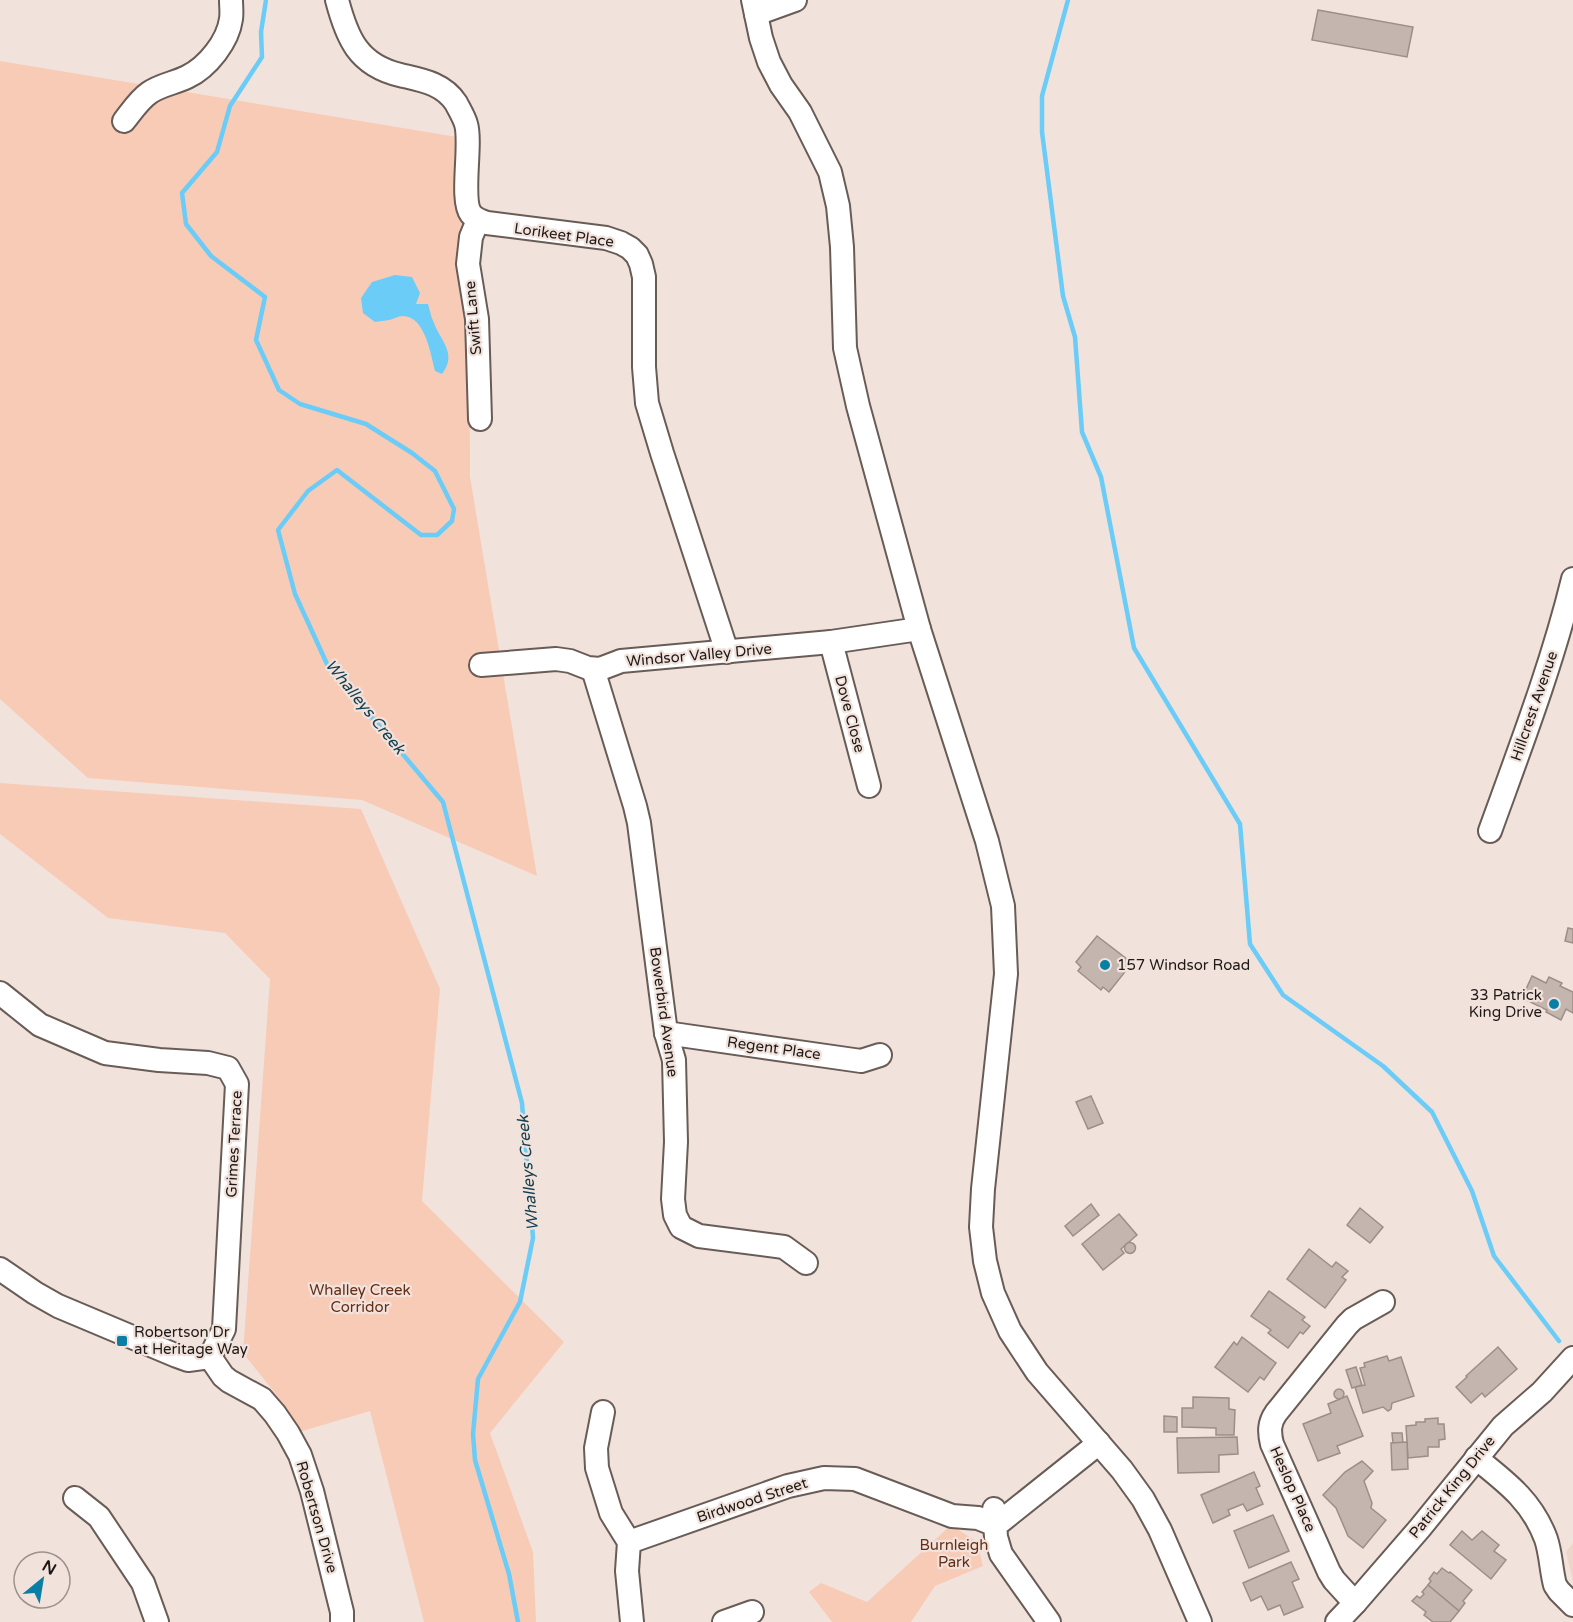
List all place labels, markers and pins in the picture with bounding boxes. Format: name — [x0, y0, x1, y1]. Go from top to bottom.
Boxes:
place label: 157 Windsor Road — [1117, 956, 1250, 974]
marker: 157 Windsor Road — [1098, 958, 1112, 972]
place label: 33 Patrick King Drive — [1469, 986, 1542, 1021]
marker: 33 Patrick King Drive — [1547, 997, 1561, 1011]
place label: Robertson Dr at Heritage Way — [134, 1323, 248, 1358]
marker: Robertson Dr at Heritage Way — [115, 1334, 129, 1348]

